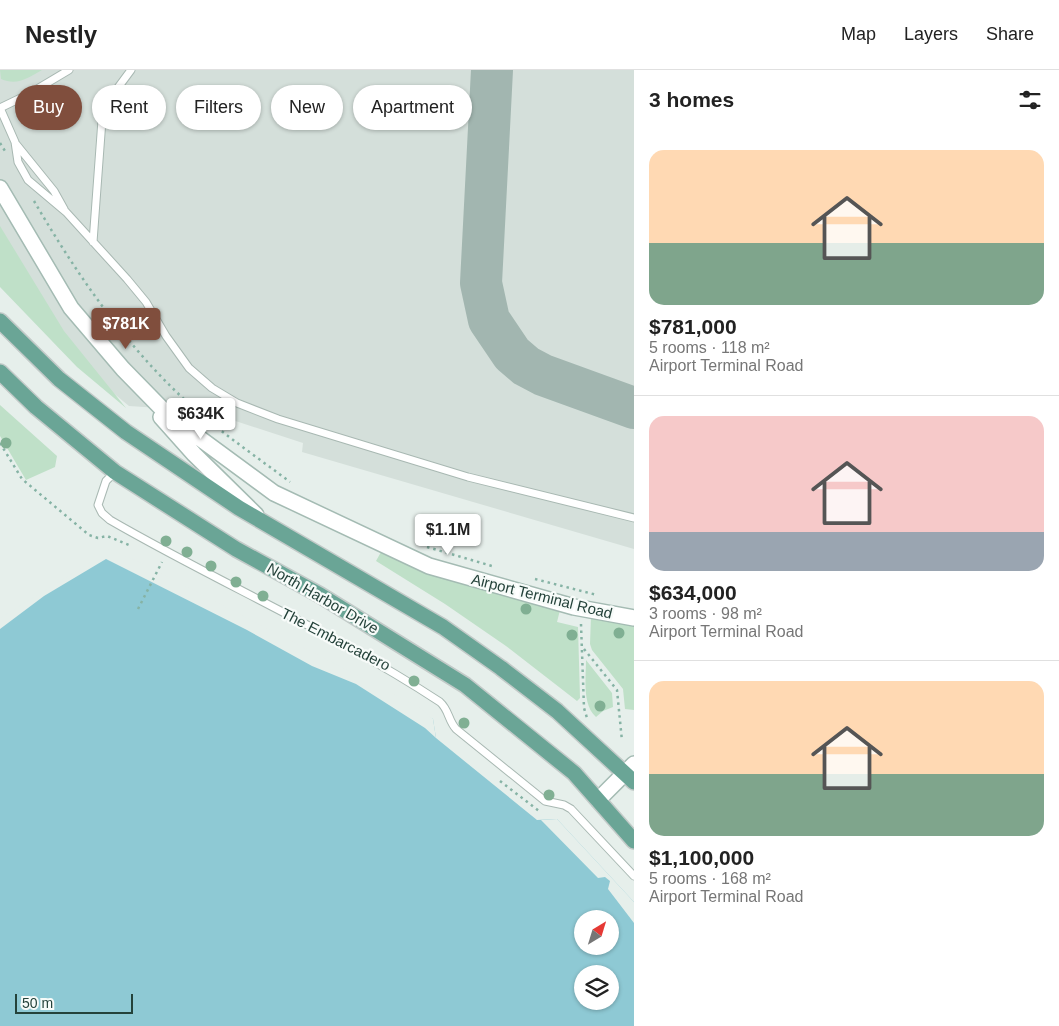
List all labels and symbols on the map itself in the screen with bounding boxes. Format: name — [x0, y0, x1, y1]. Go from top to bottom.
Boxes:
pin: $781K — [91, 308, 161, 350]
pin: $634K — [166, 398, 236, 440]
pin: $1.1M — [413, 514, 483, 556]
street label: North Harbor Drive — [264, 559, 382, 637]
street label: Airport Terminal Road — [470, 570, 614, 622]
street label: The Embarcadero — [279, 604, 393, 674]
north arrow — [574, 910, 619, 955]
scale bar — [15, 991, 132, 1014]

